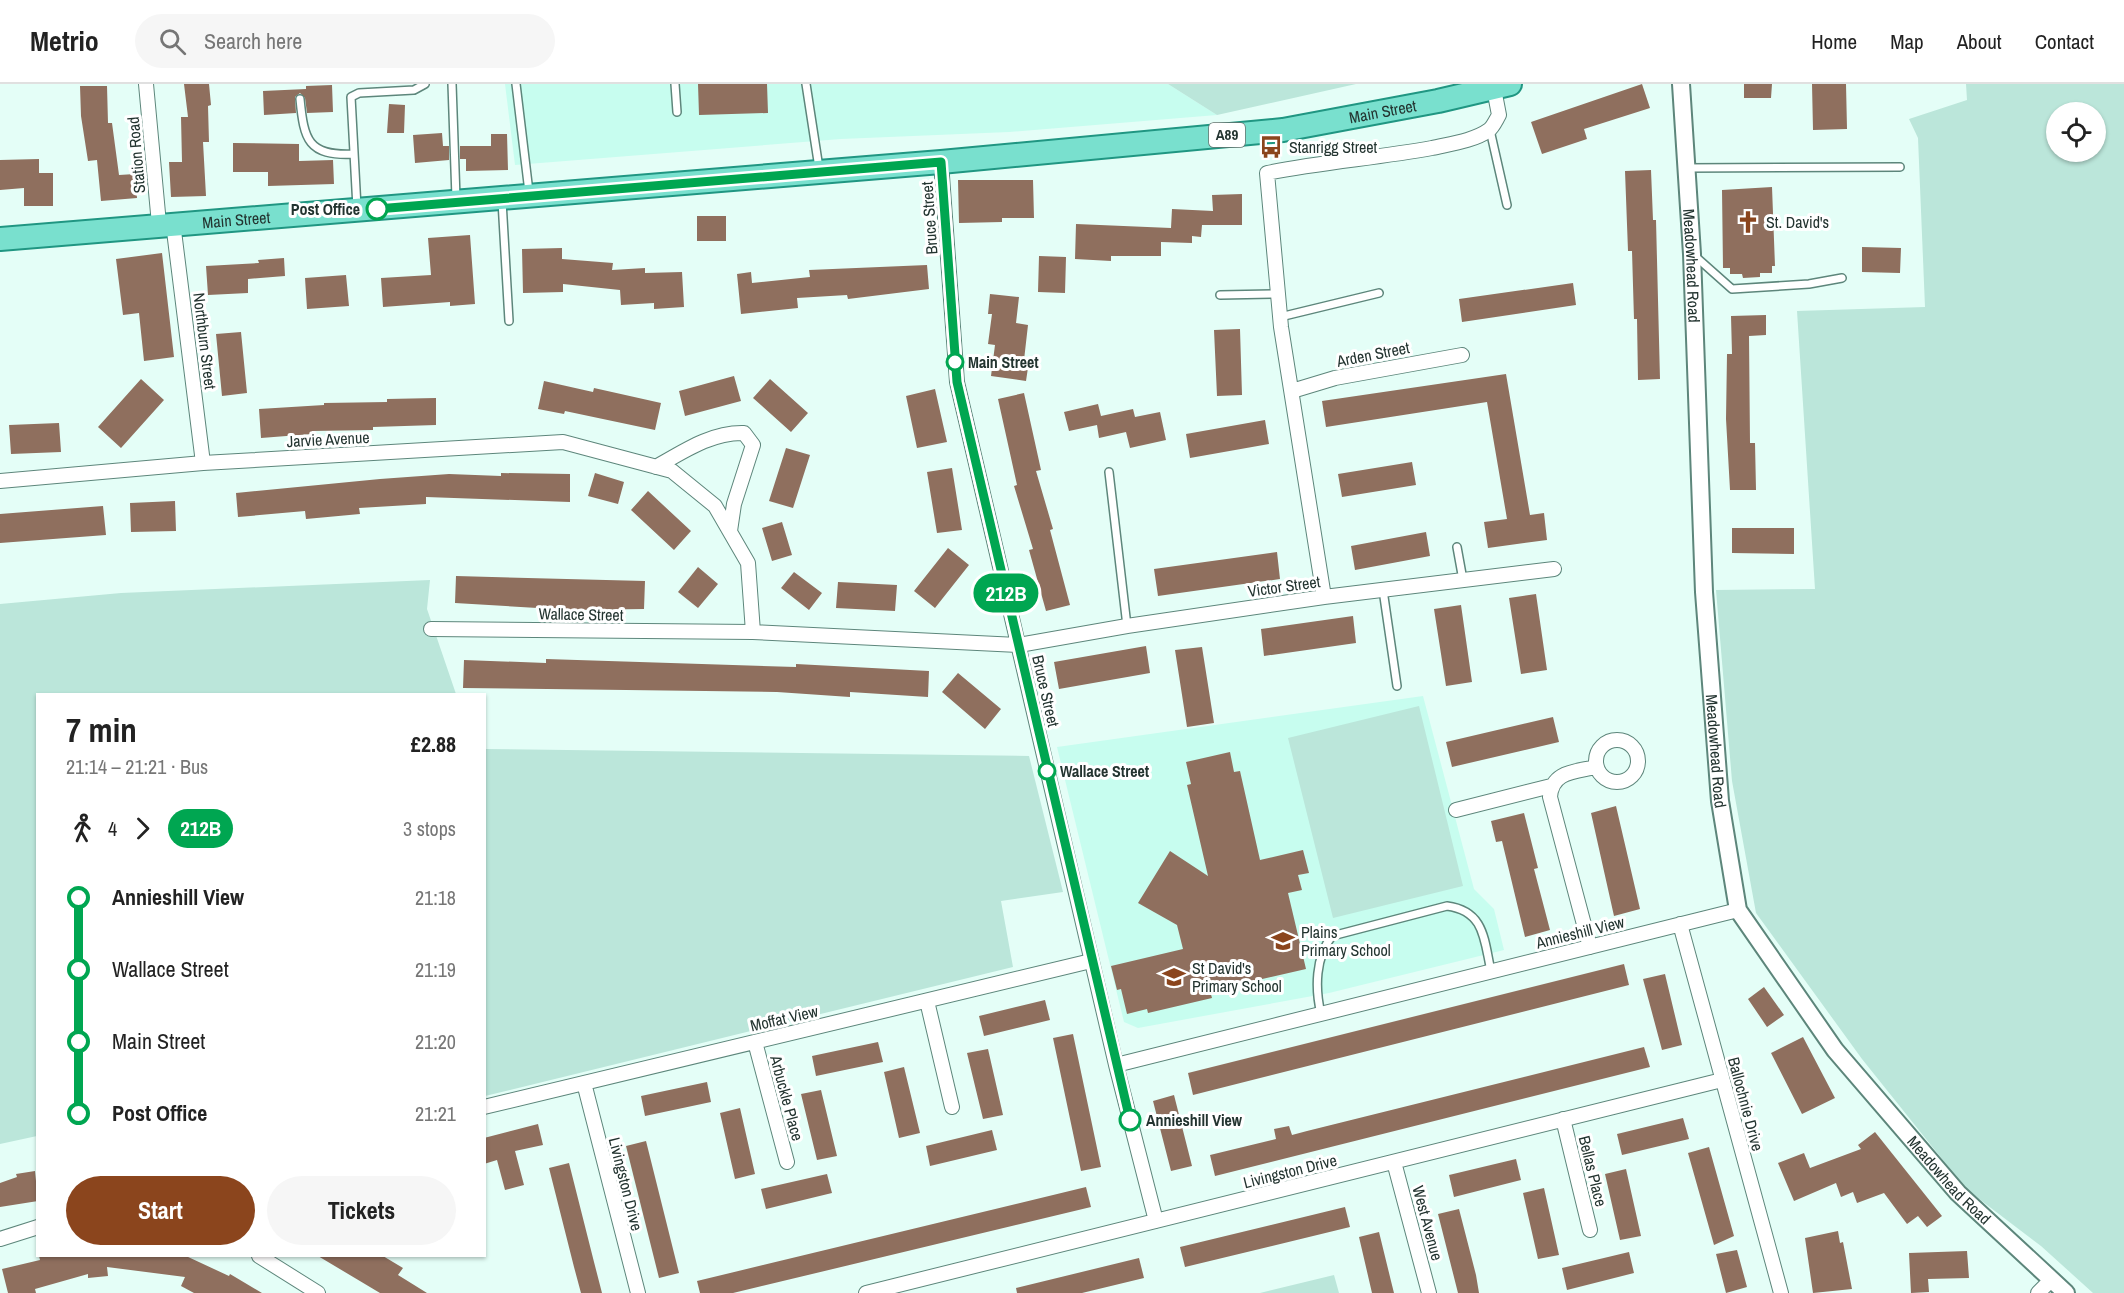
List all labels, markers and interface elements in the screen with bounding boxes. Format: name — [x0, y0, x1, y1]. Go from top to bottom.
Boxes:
search box — [135, 14, 555, 68]
text: Metrio — [30, 22, 99, 60]
icon: search — [156, 25, 189, 58]
text: Search here — [204, 26, 302, 56]
text: Home — [1811, 27, 1857, 56]
text: Map — [1890, 27, 1924, 56]
text: About — [1957, 27, 2002, 56]
text: Contact — [2035, 27, 2094, 56]
street label: Main Street — [1347, 94, 1418, 128]
map controls — [2046, 102, 2106, 162]
button: locate — [2046, 102, 2106, 162]
street label: Station Road — [122, 116, 150, 194]
road number: A89 — [1209, 123, 1245, 147]
bus stop icon: Stanrigg Street — [1258, 134, 1284, 160]
place label: Stanrigg Street — [1289, 136, 1378, 158]
street label: Bruce Street — [915, 181, 943, 255]
place label: Post Office — [291, 198, 360, 220]
marker: Post Office — [366, 198, 388, 220]
street label: Main Street — [201, 206, 271, 233]
street label: Meadowhead Road — [1678, 208, 1705, 323]
church icon: St. David's — [1735, 209, 1761, 235]
place label: St. David's — [1766, 211, 1829, 233]
street label: Northburn Street — [188, 292, 222, 391]
street label: Arden Street — [1334, 336, 1412, 372]
place label: Main Street — [968, 351, 1039, 373]
marker: Main Street — [946, 353, 964, 371]
street label: Jarvie Avenue — [286, 426, 370, 452]
street label: Victor Street — [1246, 570, 1322, 602]
line badge: 212B — [964, 574, 1048, 612]
text: 212B — [985, 579, 1027, 608]
street label: Wallace Street — [538, 602, 624, 626]
street label: Bruce Street — [1027, 653, 1065, 729]
street label: Meadowhead Road — [1701, 693, 1732, 809]
text: 7 min — [66, 708, 137, 752]
text: £2.88 — [411, 729, 456, 759]
text: 21:14 – 21:21 · Bus — [66, 753, 208, 780]
place label: Wallace Street — [1060, 760, 1150, 782]
marker: Wallace Street — [1038, 762, 1056, 780]
icon: walk — [66, 812, 99, 845]
icon: forward — [126, 812, 159, 845]
text: 212B — [180, 814, 221, 843]
text: 4 — [108, 815, 117, 842]
text: 3 stops — [403, 815, 456, 842]
text: Annieshill View — [112, 882, 244, 912]
text: 21:18 — [415, 884, 456, 911]
street label: Annieshill View — [1533, 910, 1627, 954]
place label: Plains Primary School — [1301, 921, 1391, 961]
school or university icon: Plains Primary School — [1270, 928, 1296, 954]
text: Wallace Street — [112, 954, 229, 984]
text: 21:19 — [415, 956, 456, 983]
place label: St David's Primary School — [1192, 957, 1282, 997]
school or university icon: St David's Primary School — [1161, 964, 1187, 990]
street label: Moffat View — [748, 999, 821, 1036]
text: Main Street — [112, 1026, 205, 1056]
text: 21:20 — [415, 1028, 456, 1055]
street label: Arbuckle Place — [765, 1052, 809, 1143]
street label: Ballochnie Drive — [1723, 1055, 1769, 1153]
text: Post Office — [112, 1098, 207, 1128]
text: 21:21 — [415, 1100, 456, 1127]
marker: Annieshill View — [1119, 1109, 1141, 1131]
place label: Annieshill View — [1146, 1109, 1243, 1131]
street label: Meadowhead Road — [1902, 1131, 1996, 1229]
street label: Bellas Place — [1574, 1133, 1612, 1209]
street label: Livingston Drive — [604, 1135, 648, 1233]
street label: Livingston Drive — [1241, 1149, 1339, 1193]
button: Start — [66, 1176, 255, 1245]
button: Tickets — [267, 1176, 456, 1245]
street label: West Avenue — [1407, 1183, 1449, 1263]

